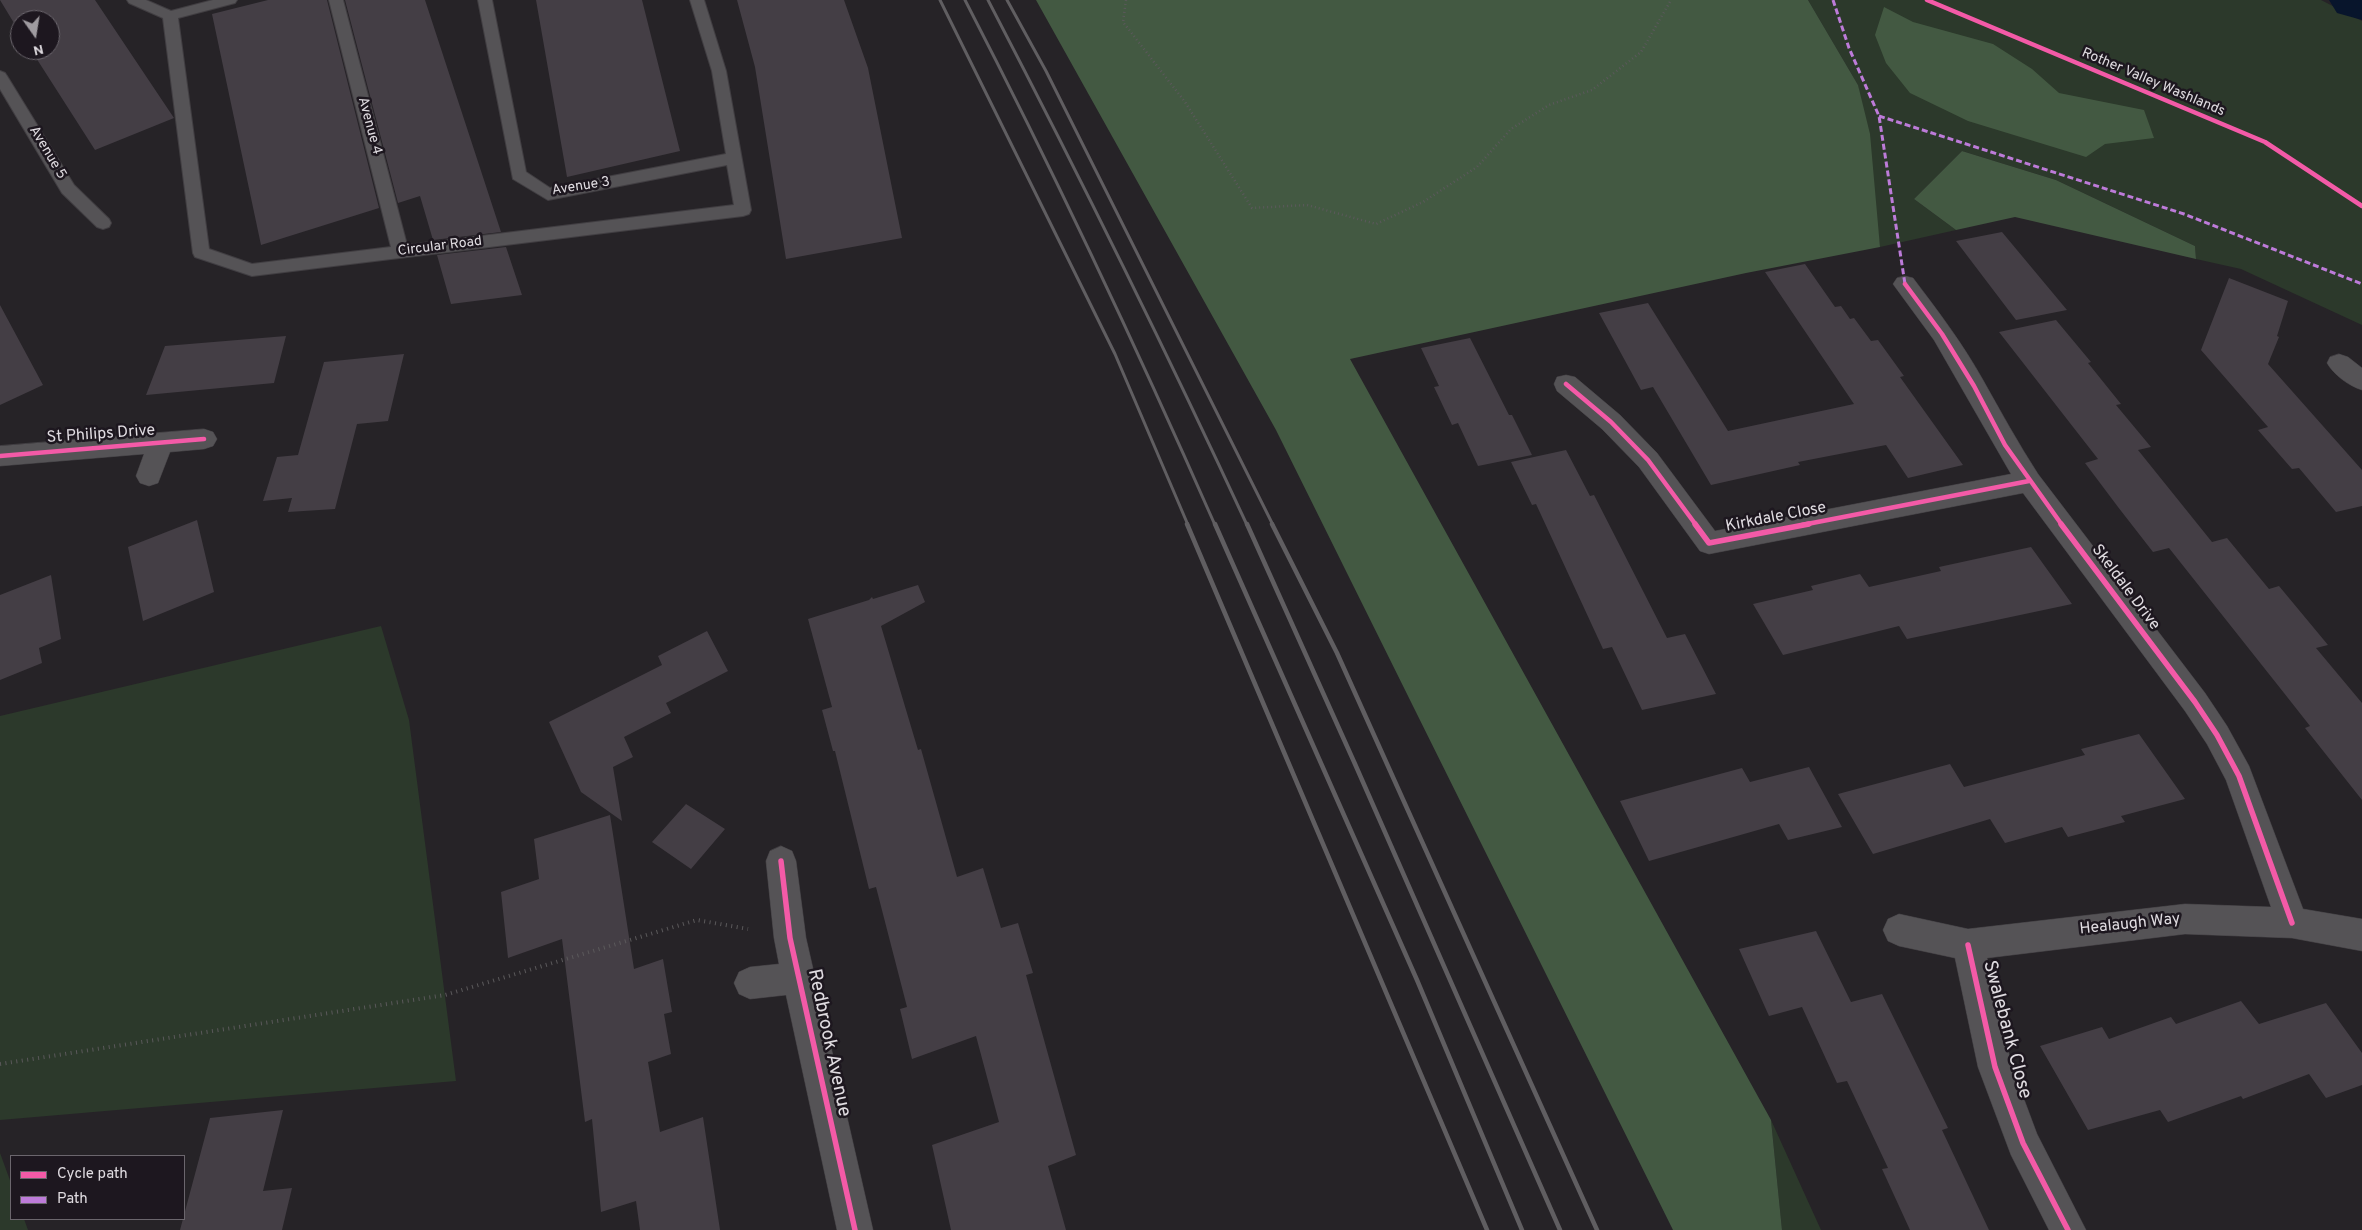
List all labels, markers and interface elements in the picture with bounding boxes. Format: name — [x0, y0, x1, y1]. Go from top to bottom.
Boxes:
north arrow — [10, 10, 60, 60]
text: N — [31, 40, 45, 59]
street label: Rother Valley Washlands — [2079, 45, 2227, 121]
street label: Avenue 4 — [353, 95, 385, 157]
street label: Avenue 5 — [25, 123, 69, 183]
street label: Avenue 3 — [551, 174, 611, 200]
street label: Circular Road — [397, 233, 483, 261]
street label: St Philips Drive — [46, 422, 156, 448]
street label: Kirkdale Close — [1724, 499, 1828, 537]
street label: Skeldale Drive — [2087, 541, 2163, 635]
street label: Healaugh Way — [2079, 910, 2181, 940]
street label: Swalebank Close — [1977, 958, 2035, 1102]
street label: Redbrook Avenue — [801, 967, 855, 1119]
legend — [10, 1155, 185, 1220]
text: Cycle path — [57, 1165, 128, 1184]
text: Path — [57, 1190, 88, 1209]

